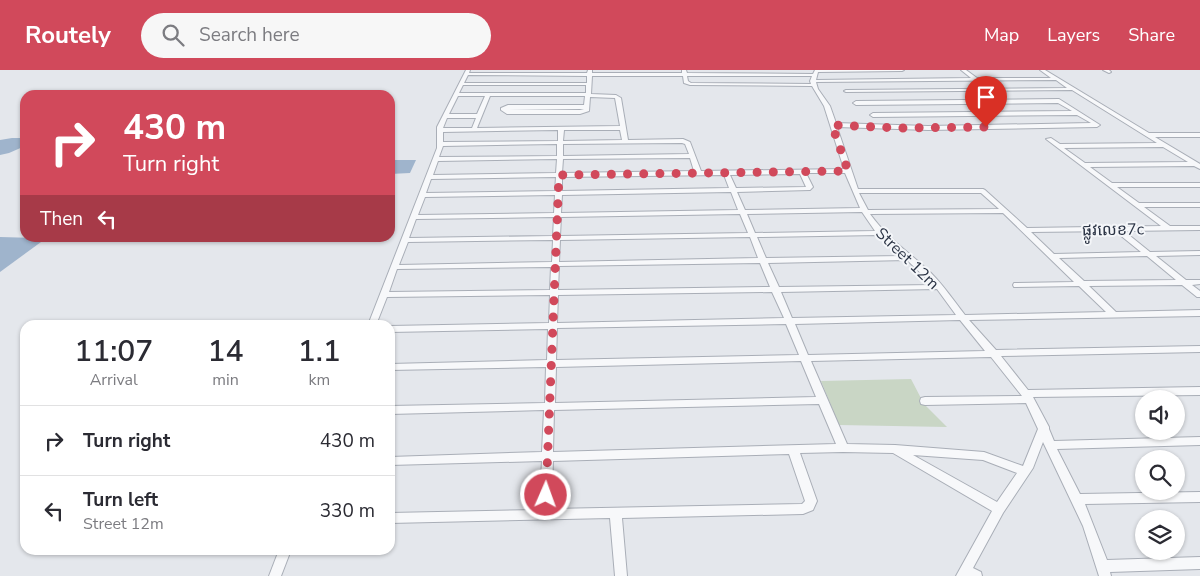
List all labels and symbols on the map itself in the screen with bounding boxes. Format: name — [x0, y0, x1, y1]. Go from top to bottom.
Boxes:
pin — [965, 76, 1007, 127]
street label: ផ្លូវលេខ7c — [1082, 218, 1145, 244]
street label: Street 12m — [871, 223, 944, 295]
position arrow — [519, 468, 571, 520]

